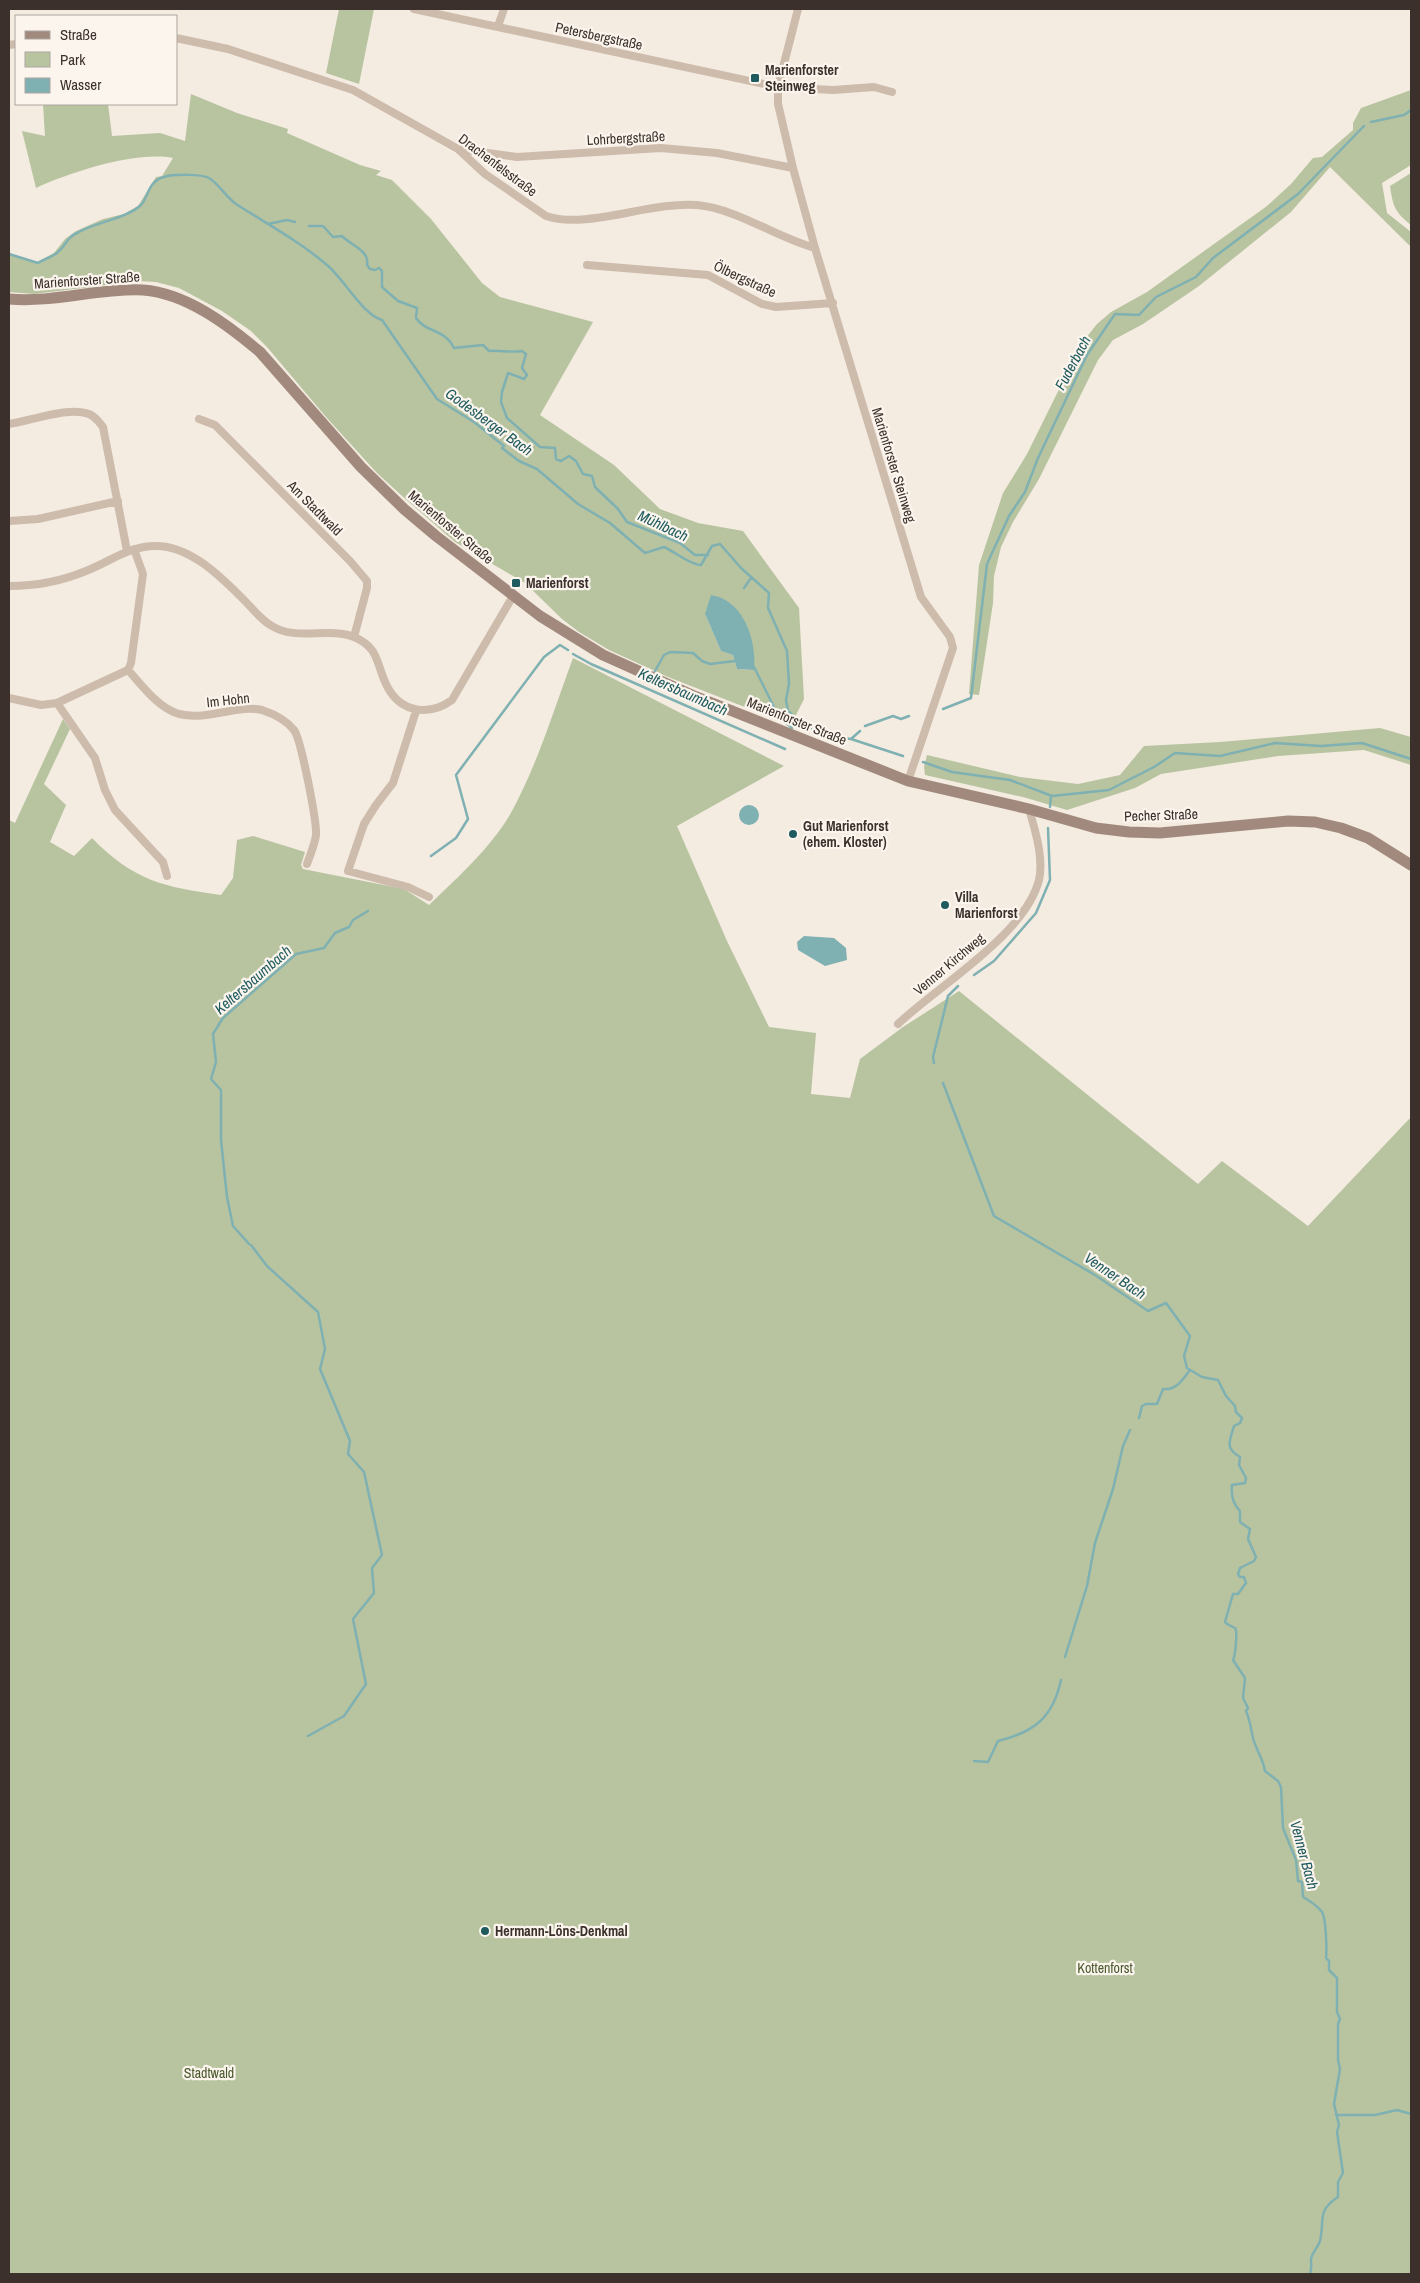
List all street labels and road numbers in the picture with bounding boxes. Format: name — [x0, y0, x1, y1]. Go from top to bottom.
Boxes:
street label: Petersbergstraße — [554, 18, 644, 54]
street label: Lohrbergstraße — [586, 127, 666, 149]
street label: Drachenfelsstraße — [455, 130, 541, 200]
street label: Ölbergstraße — [711, 257, 779, 301]
street label: Marienforster Straße — [34, 267, 140, 293]
street label: Marienforster Steinweg — [868, 405, 920, 525]
street label: Am Stadtwald — [283, 476, 346, 539]
street label: Marienforster Straße — [405, 486, 497, 568]
street label: Im Hohn — [205, 689, 251, 711]
street label: Marienforster Straße — [745, 693, 849, 749]
street label: Pecher Straße — [1124, 805, 1198, 825]
street label: Venner Kirchweg — [910, 929, 989, 999]

